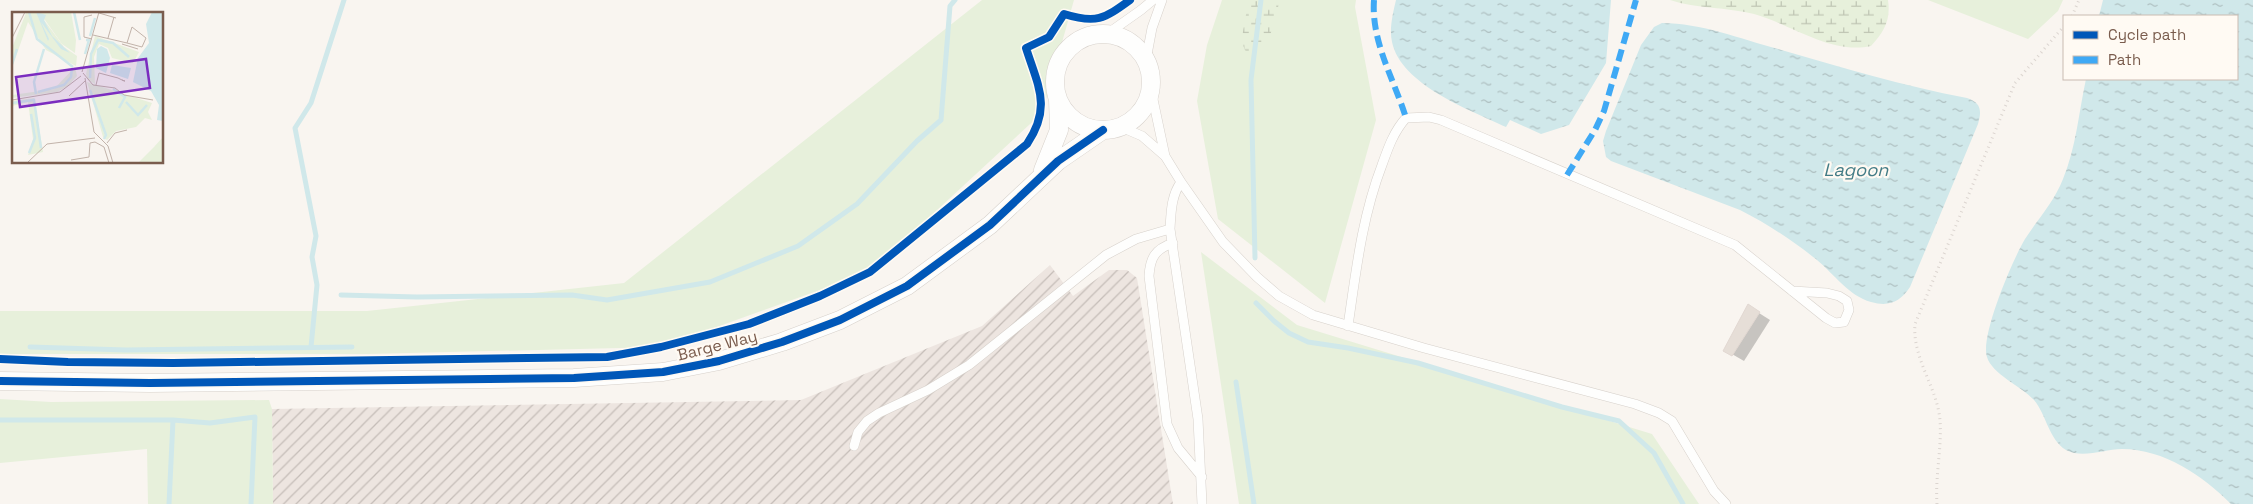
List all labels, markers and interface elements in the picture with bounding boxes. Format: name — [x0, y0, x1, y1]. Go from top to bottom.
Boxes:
inset map — [12, 12, 164, 164]
legend — [2063, 15, 2238, 80]
text: Cycle path — [2108, 25, 2186, 44]
text: Path — [2108, 50, 2141, 69]
water label: Lagoon — [1824, 158, 1889, 181]
street label: Barge Way — [675, 325, 759, 366]

